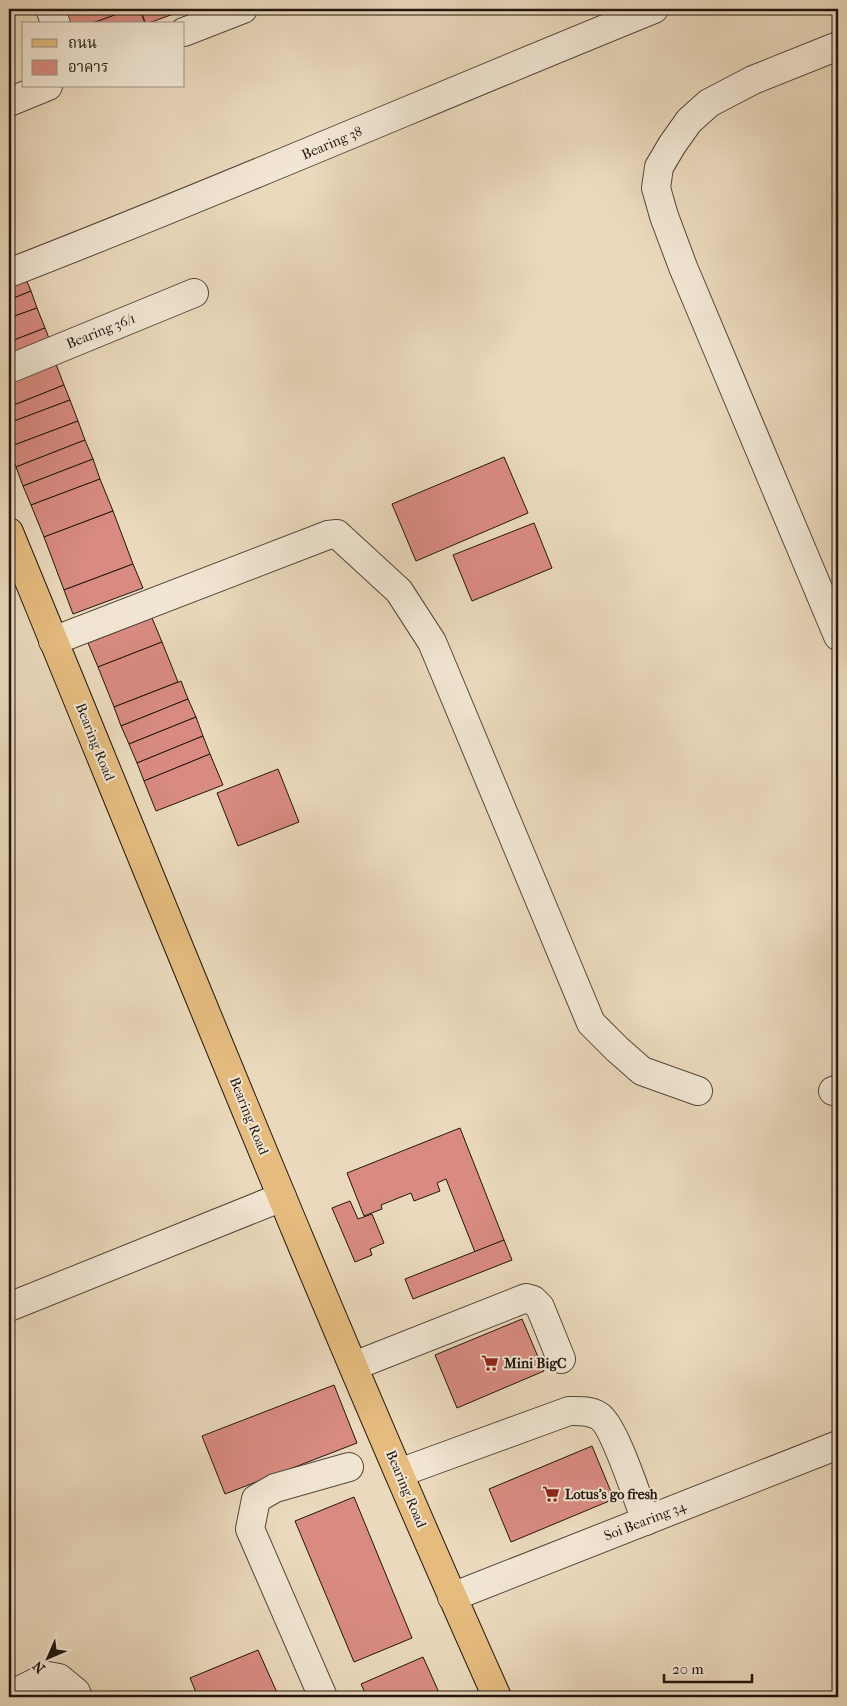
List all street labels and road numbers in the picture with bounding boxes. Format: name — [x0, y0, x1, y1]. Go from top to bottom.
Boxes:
street label: Bearing 38 — [299, 123, 365, 163]
street label: Bearing 36/1 — [64, 309, 138, 353]
street label: Bearing Road — [72, 701, 118, 784]
street label: Bearing Road — [226, 1075, 272, 1158]
street label: Bearing Road — [382, 1448, 430, 1531]
street label: Soi Bearing 34 — [602, 1497, 689, 1544]

